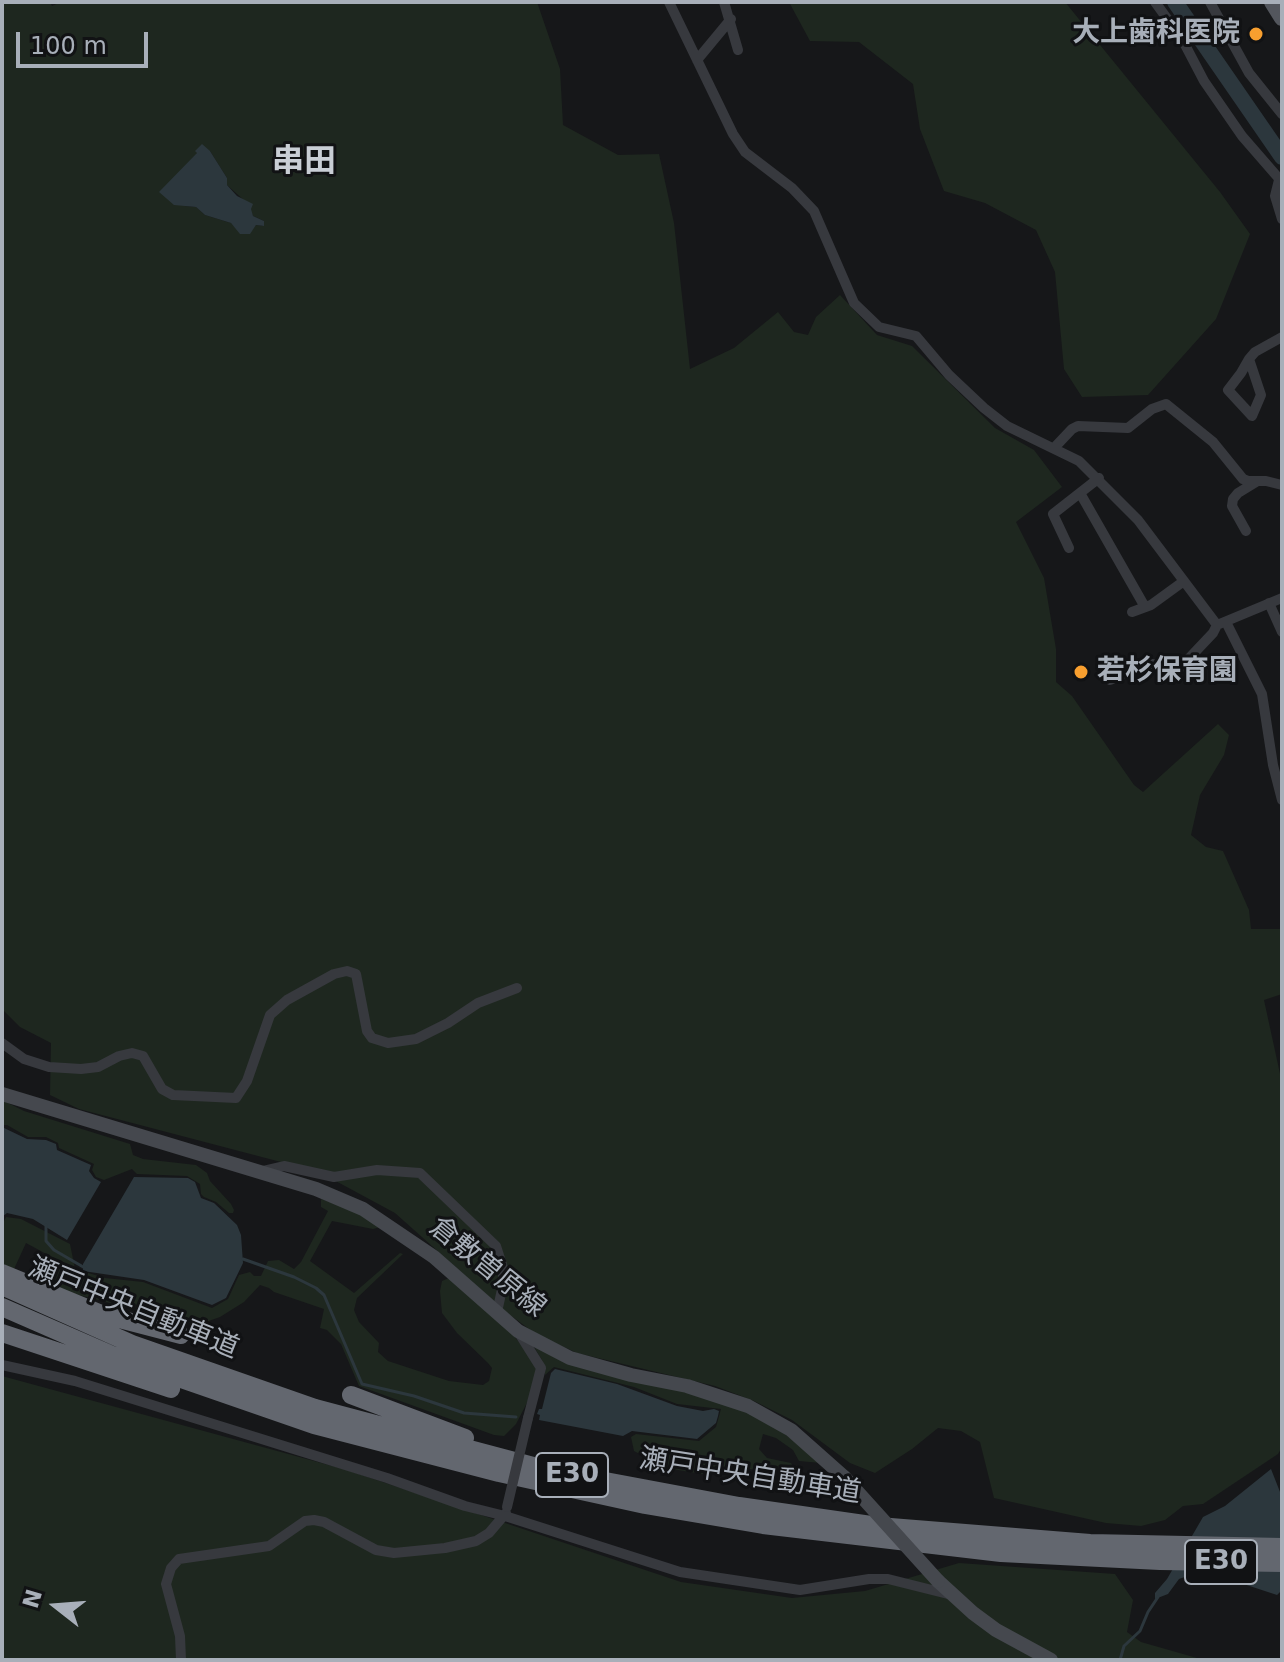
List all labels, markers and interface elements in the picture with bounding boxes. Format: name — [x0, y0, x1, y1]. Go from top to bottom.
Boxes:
scale bar — [20, 16, 152, 66]
place label: 大上歯科医院 — [1072, 17, 1240, 51]
marker: 大上歯科医院 — [1247, 25, 1265, 43]
text: 100 m — [30, 32, 107, 60]
district label: 串田 — [272, 144, 336, 182]
place label: 若杉保育園 — [1097, 655, 1237, 689]
marker: 若杉保育園 — [1072, 663, 1090, 681]
street label: 倉敷曽原線 — [422, 1211, 552, 1325]
street label: 瀬戸中央自動車道 — [23, 1251, 243, 1367]
street label: 瀬戸中央自動車道 — [637, 1443, 863, 1511]
road number: E30 — [536, 1453, 608, 1497]
road number: E30 — [1185, 1540, 1257, 1584]
north arrow — [16, 1566, 96, 1646]
text: N — [18, 1586, 47, 1611]

